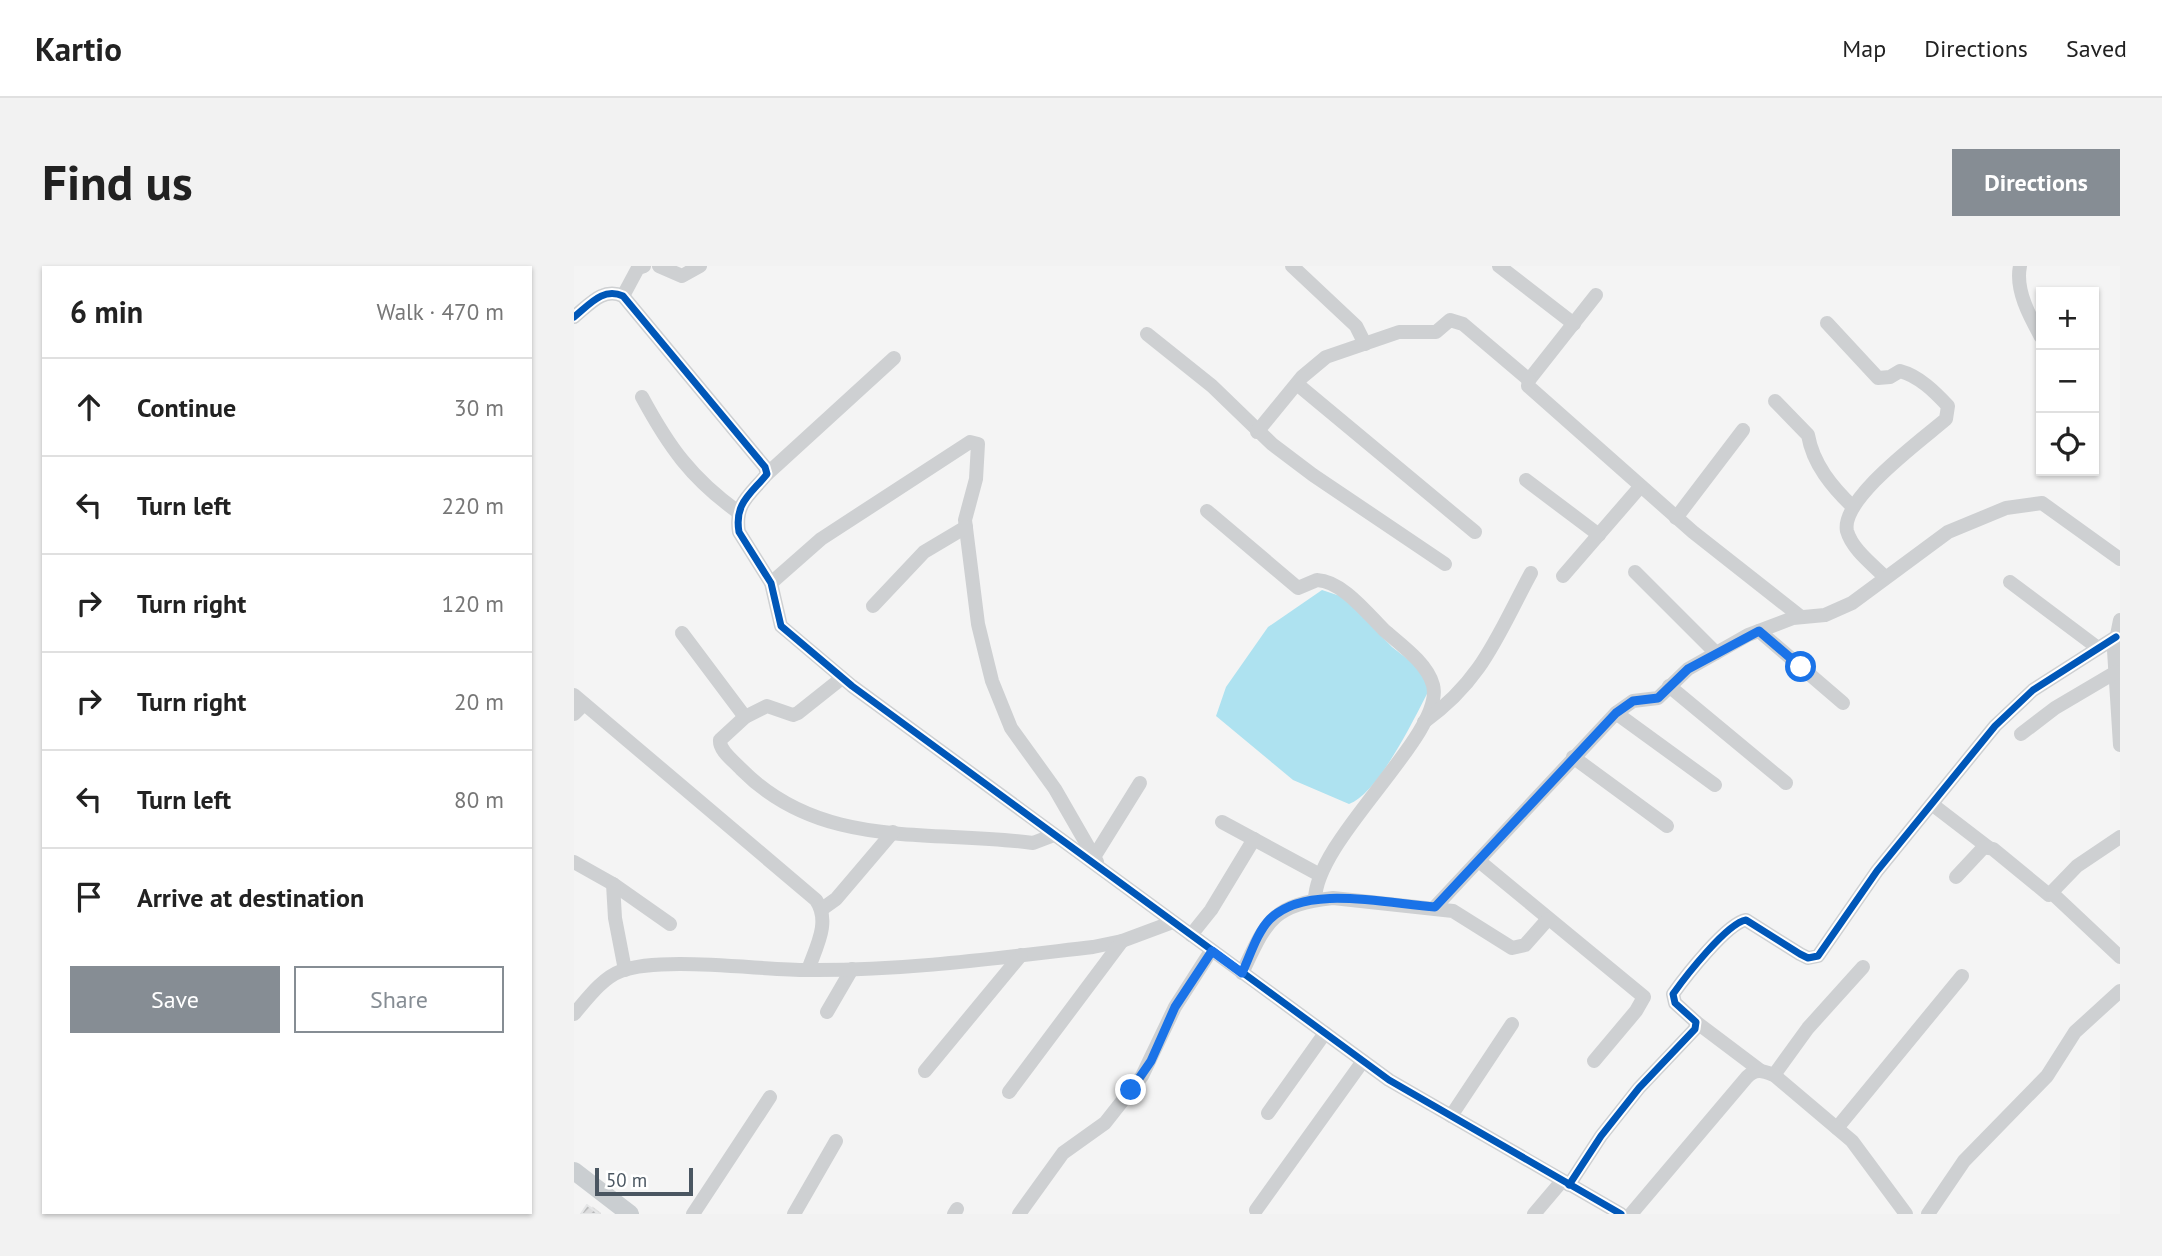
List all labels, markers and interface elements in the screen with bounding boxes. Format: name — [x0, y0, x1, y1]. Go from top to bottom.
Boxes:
text: Kartio — [35, 27, 122, 70]
text: Map — [1842, 33, 1886, 64]
text: Directions — [1924, 33, 2028, 64]
text: Saved — [2066, 33, 2127, 64]
button: Directions — [1952, 149, 2120, 216]
text: Find us — [42, 150, 193, 214]
map controls — [2036, 287, 2099, 476]
button: + — [2036, 287, 2099, 350]
text: 6 min — [70, 292, 143, 331]
text: Walk · 470 m — [377, 297, 504, 326]
button: − — [2036, 350, 2099, 413]
icon: ahead — [70, 388, 108, 426]
text: Continue — [137, 391, 236, 424]
text: 30 m — [454, 393, 504, 422]
button: locate — [2036, 413, 2099, 476]
icon: left — [70, 486, 108, 524]
text: Turn left — [137, 489, 231, 522]
text: 220 m — [442, 491, 504, 520]
icon: right — [70, 584, 108, 622]
text: Turn right — [137, 587, 246, 620]
text: 120 m — [442, 589, 504, 618]
route start — [1785, 651, 1816, 682]
icon: right — [70, 682, 108, 720]
text: Turn right — [137, 685, 246, 718]
text: 20 m — [454, 687, 504, 716]
icon: left — [70, 780, 108, 818]
text: Turn left — [137, 783, 231, 816]
text: 80 m — [454, 785, 504, 814]
icon: arrive — [70, 878, 108, 916]
text: Arrive at destination — [137, 881, 364, 914]
button: Save — [70, 966, 280, 1033]
button: Share — [294, 966, 504, 1033]
route end — [1115, 1074, 1146, 1105]
scale bar — [595, 1165, 693, 1197]
text: 50 m — [606, 1168, 647, 1192]

